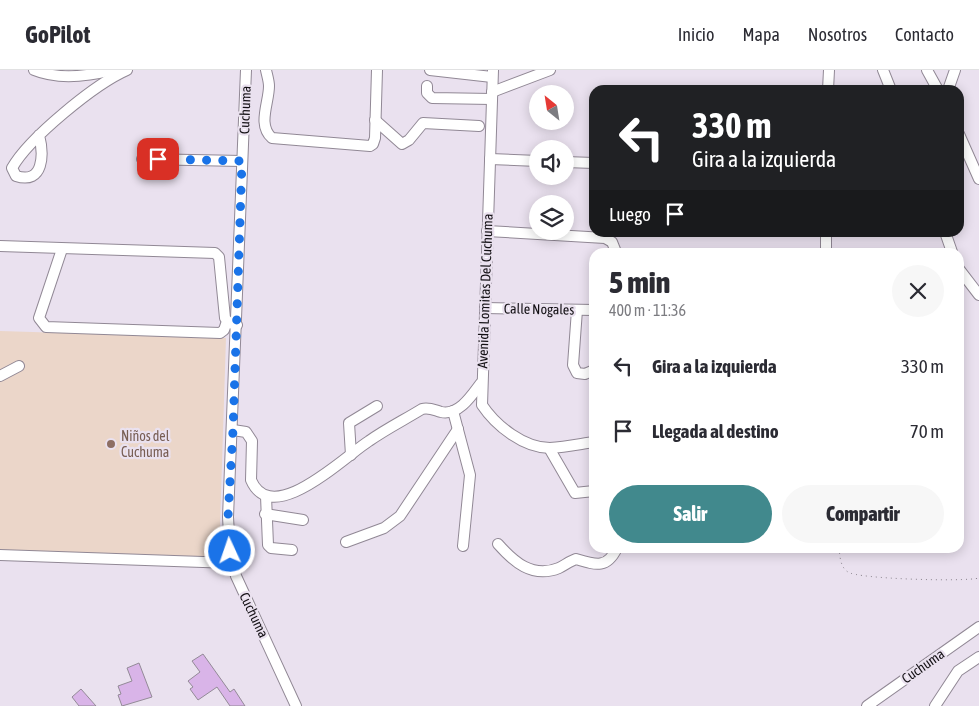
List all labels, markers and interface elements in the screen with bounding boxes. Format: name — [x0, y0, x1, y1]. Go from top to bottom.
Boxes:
text: GoPilot — [25, 21, 90, 48]
text: Inicio — [678, 24, 714, 45]
text: Mapa — [742, 24, 780, 45]
text: Nosotros — [808, 24, 867, 45]
text: Contacto — [895, 24, 954, 45]
north arrow — [529, 85, 574, 130]
map controls — [529, 85, 574, 240]
street label: Cuchuma — [236, 86, 254, 134]
icon: left — [609, 105, 674, 170]
text: 330 m — [692, 105, 771, 145]
pin — [137, 138, 179, 180]
button: sound — [529, 140, 574, 185]
icon: arrive — [144, 145, 172, 173]
text: Gira a la izquierda — [692, 146, 836, 172]
button: layers — [529, 195, 574, 240]
icon: arrive — [661, 200, 689, 228]
text: Luego — [609, 203, 651, 225]
street label: Avenida Lomitas Del Cuchuma — [474, 213, 496, 369]
text: 5 min — [609, 265, 670, 299]
button: close — [892, 265, 944, 317]
street label: Calle Nogales — [504, 300, 574, 318]
text: 400 m · 11:36 — [609, 301, 686, 319]
icon: left — [609, 352, 637, 380]
text: Gira a la izquierda — [652, 355, 777, 377]
text: 330 m — [901, 355, 944, 377]
icon: arrive — [609, 417, 637, 445]
text: Llegada al destino — [652, 420, 779, 442]
text: 70 m — [910, 420, 944, 442]
place label: Niños del Cuchuma — [121, 428, 170, 460]
marker: Niños del Cuchuma — [105, 438, 117, 450]
button: Salir — [609, 485, 772, 543]
button: Compartir — [782, 485, 944, 543]
position arrow — [203, 524, 255, 576]
street label: Cuchuma — [236, 590, 272, 640]
street label: Cuchuma — [899, 646, 947, 686]

